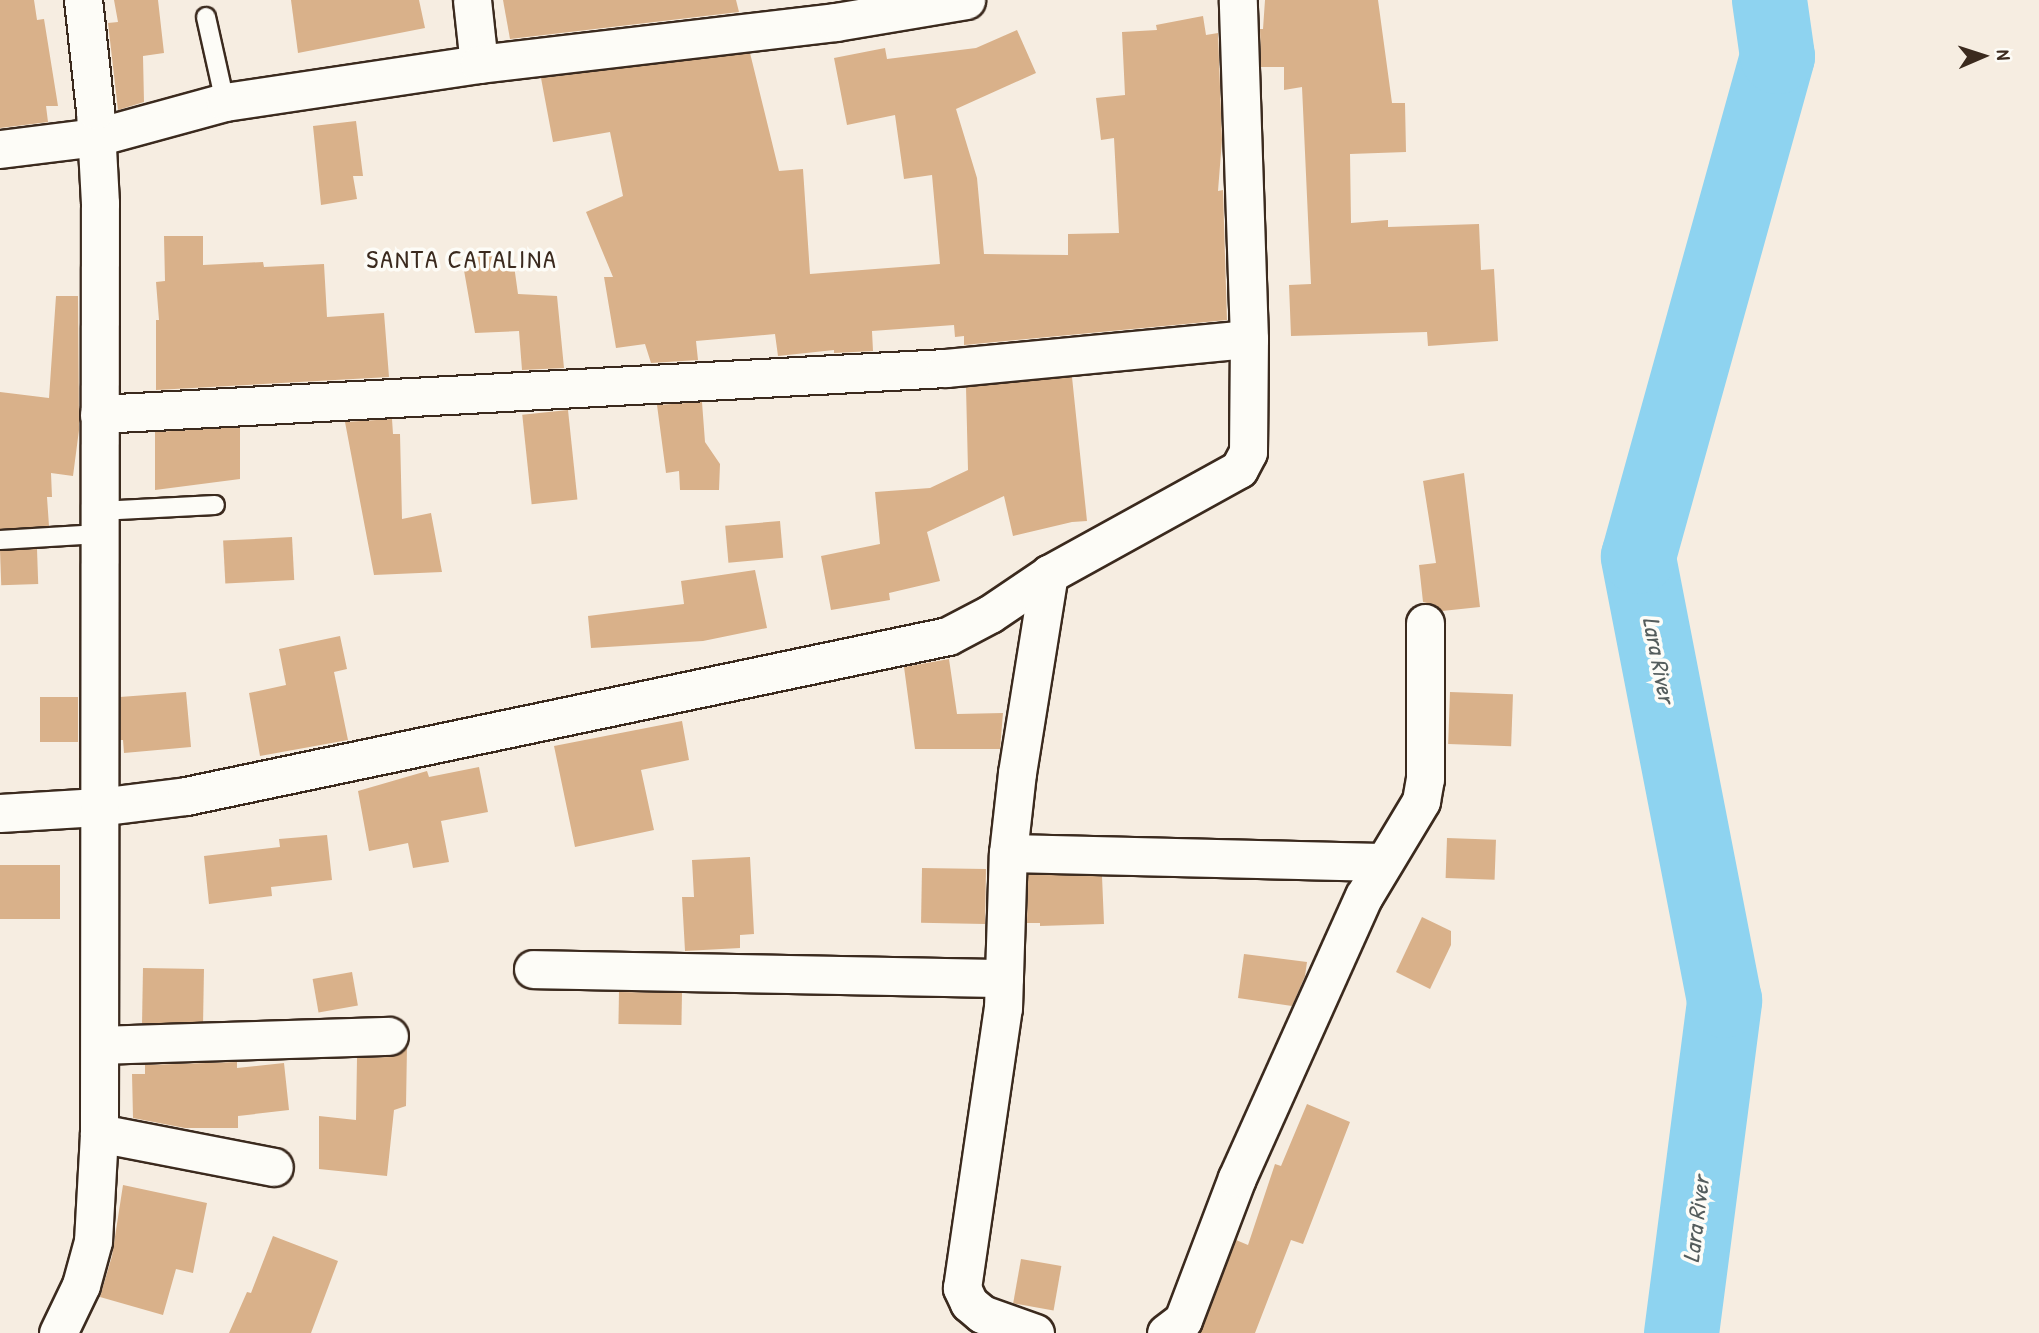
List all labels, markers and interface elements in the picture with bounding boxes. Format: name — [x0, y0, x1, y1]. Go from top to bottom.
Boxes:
north arrow — [1948, 21, 2018, 91]
text: N — [1991, 49, 2017, 61]
district label: SANTA CATALINA — [368, 243, 556, 275]
water label: Lara River — [1637, 614, 1681, 706]
water label: Lara River — [1676, 1174, 1716, 1264]

